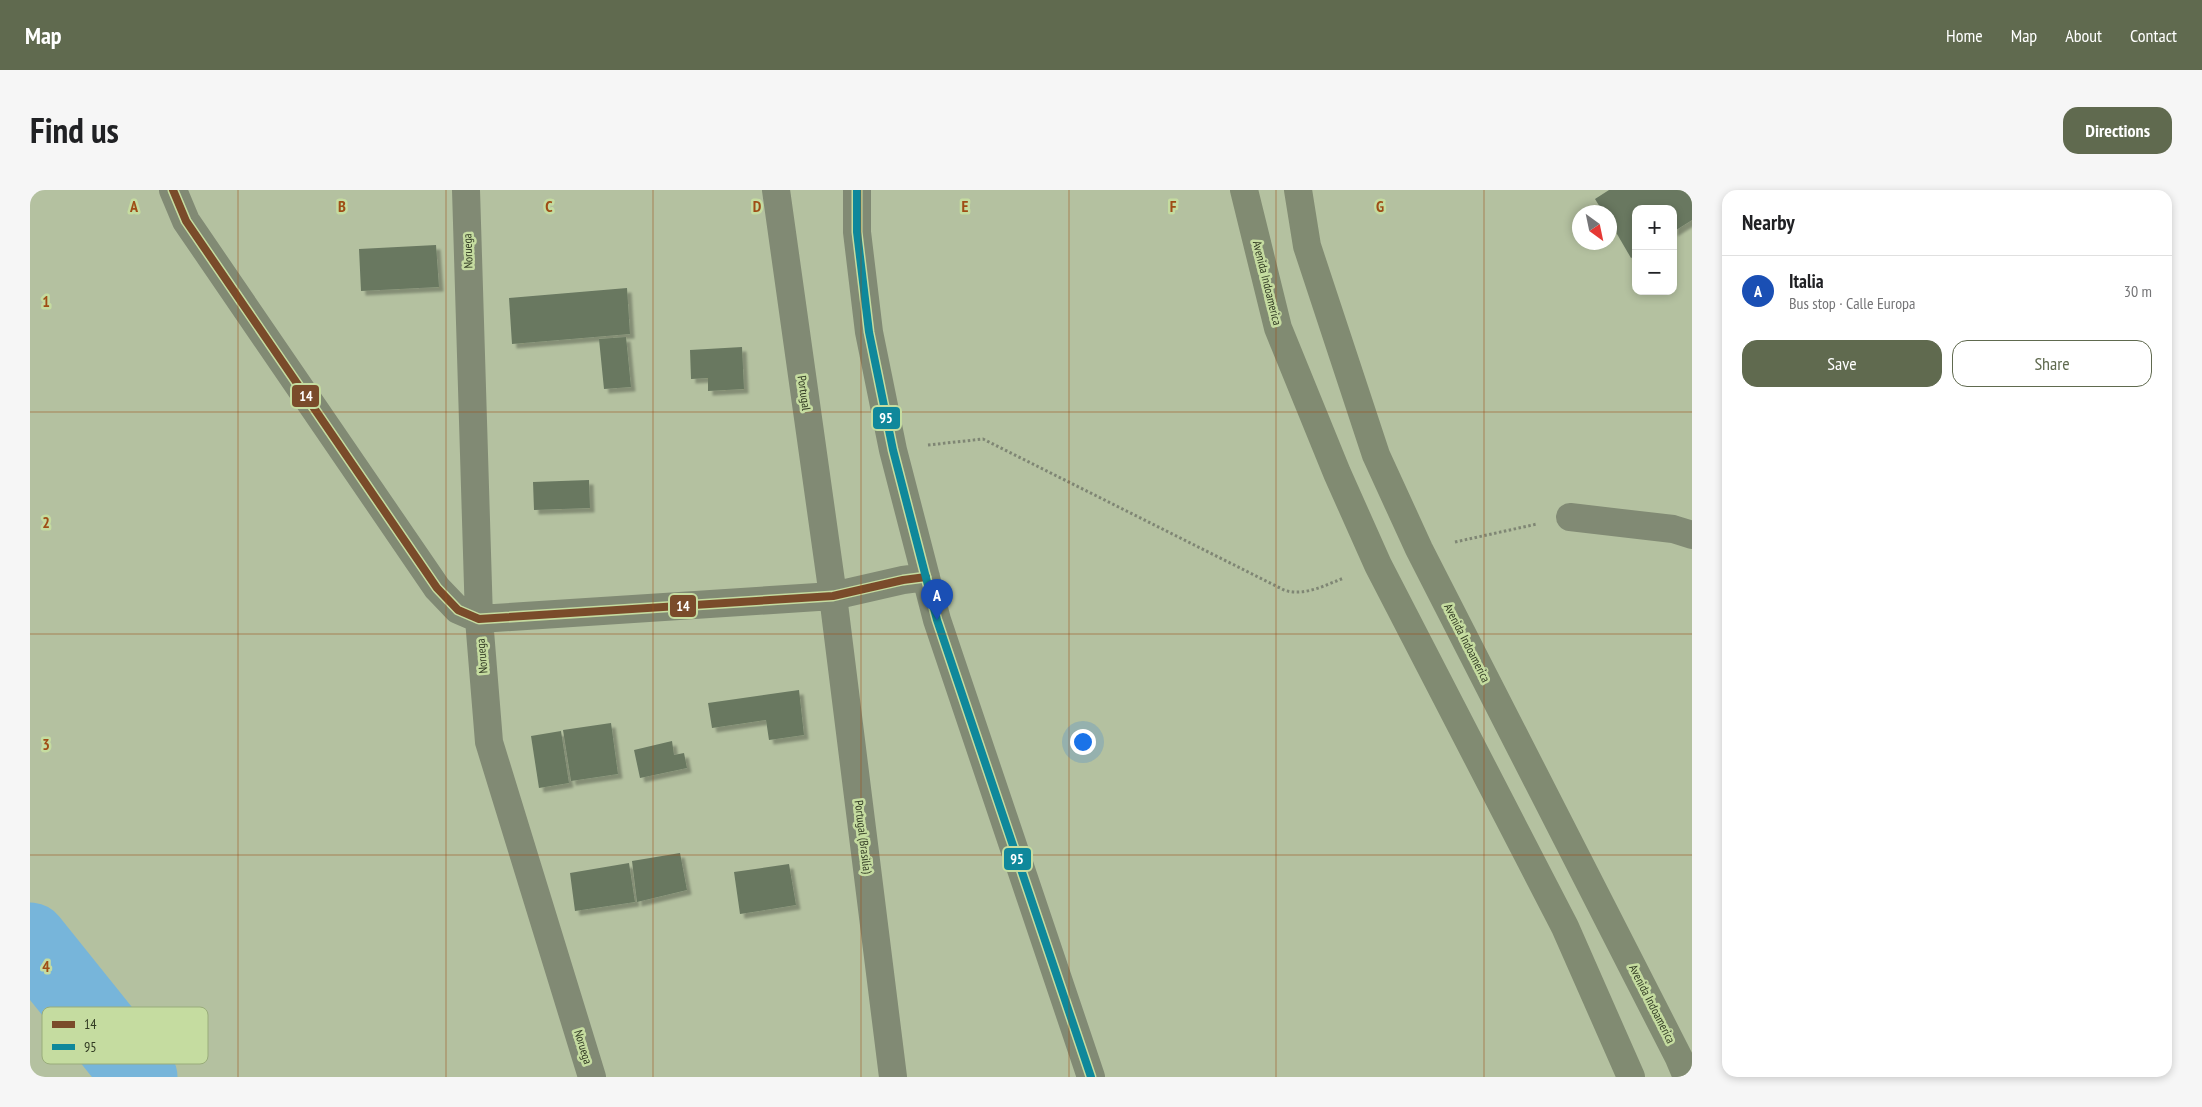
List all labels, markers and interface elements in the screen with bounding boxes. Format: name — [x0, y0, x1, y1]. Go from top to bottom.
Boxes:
text: Map — [25, 20, 62, 51]
text: Home — [1946, 24, 1983, 47]
text: Map — [2011, 24, 2037, 47]
text: About — [2065, 24, 2102, 47]
text: Contact — [2130, 24, 2177, 47]
text: Find us — [30, 107, 119, 153]
button: Directions — [2063, 107, 2172, 154]
text: A — [129, 196, 139, 216]
text: B — [338, 196, 346, 216]
text: C — [545, 196, 553, 216]
text: D — [753, 196, 762, 216]
text: E — [962, 196, 969, 216]
text: F — [1170, 196, 1177, 216]
text: G — [1376, 196, 1384, 216]
north arrow — [1572, 205, 1617, 250]
map controls — [1632, 205, 1677, 295]
button: + — [1632, 205, 1677, 250]
text: Nearby — [1742, 209, 1795, 236]
street label: Noruega — [459, 233, 476, 269]
street label: Avenida Indoamerica — [1250, 239, 1285, 327]
button: − — [1632, 250, 1677, 295]
text: Italia — [1789, 269, 1824, 293]
text: A — [1754, 281, 1762, 301]
text: 30 m — [2124, 281, 2152, 301]
text: 1 — [42, 291, 50, 311]
text: Bus stop · Calle Europa — [1789, 293, 1915, 313]
button: Save — [1742, 340, 1942, 387]
button: Share — [1952, 340, 2152, 387]
street label: Portugal — [795, 374, 814, 412]
line badge: 14 — [291, 384, 320, 408]
text: 14 — [299, 387, 313, 405]
line badge: 95 — [872, 406, 901, 430]
text: 95 — [879, 409, 893, 427]
text: 2 — [42, 512, 50, 532]
pin: A — [921, 579, 953, 620]
line badge: 14 — [669, 594, 697, 618]
text: 14 — [676, 597, 690, 615]
street label: Avenida Indoamerica — [1441, 601, 1494, 685]
street label: Noruega — [472, 638, 490, 674]
your location — [1070, 729, 1096, 755]
text: 3 — [42, 734, 50, 754]
street label: Portugal (Brasilia) — [852, 799, 875, 875]
line badge: 95 — [1003, 847, 1032, 871]
text: 95 — [1010, 850, 1024, 868]
text: 4 — [42, 956, 50, 976]
street label: Avenida Indoamerica — [1626, 962, 1679, 1046]
legend — [42, 1007, 208, 1064]
text: 14 — [84, 1015, 97, 1033]
street label: Noruega — [571, 1028, 596, 1066]
text: 95 — [84, 1038, 97, 1056]

